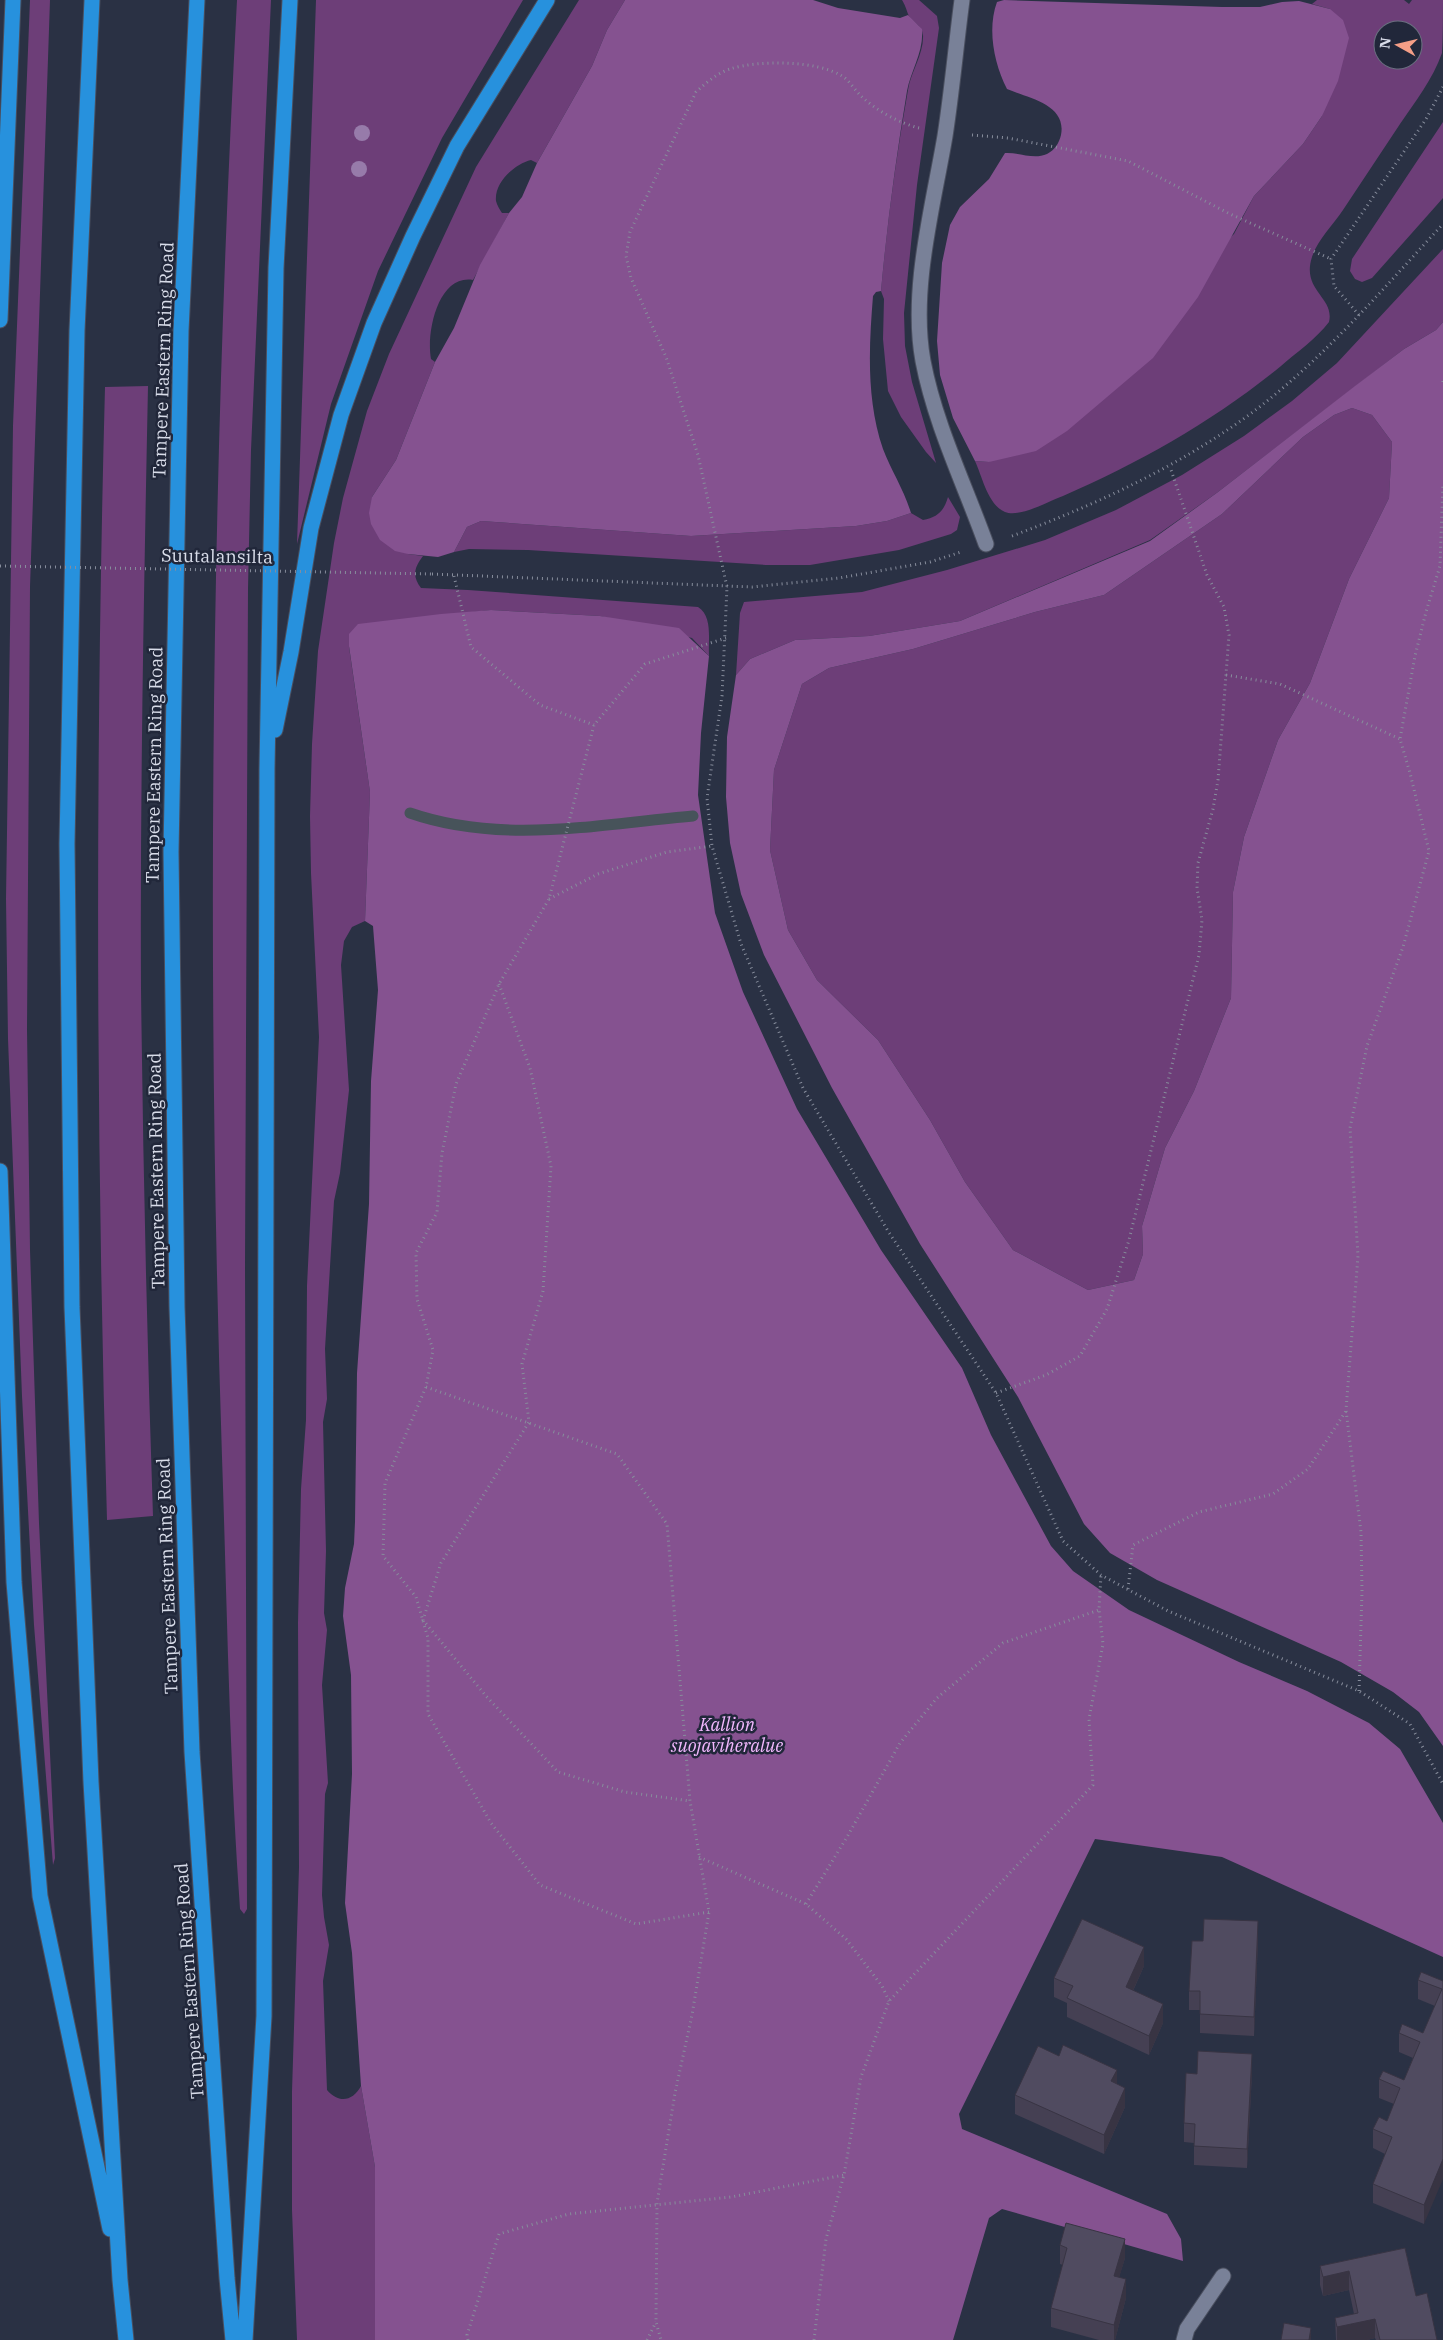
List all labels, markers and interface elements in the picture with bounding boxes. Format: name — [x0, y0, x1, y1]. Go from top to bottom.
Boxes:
north arrow — [1373, 20, 1423, 70]
text: N — [1375, 36, 1395, 50]
street label: Tampere Eastern Ring Road — [147, 241, 179, 479]
street label: Suutalansilta — [161, 544, 273, 568]
street label: Tampere Eastern Ring Road — [140, 647, 168, 883]
street label: Tampere Eastern Ring Road — [142, 1053, 170, 1289]
street label: Tampere Eastern Ring Road — [151, 1457, 183, 1695]
park label: Kallion suojaviheralue — [671, 1713, 783, 1757]
street label: Tampere Eastern Ring Road — [169, 1862, 209, 2100]

